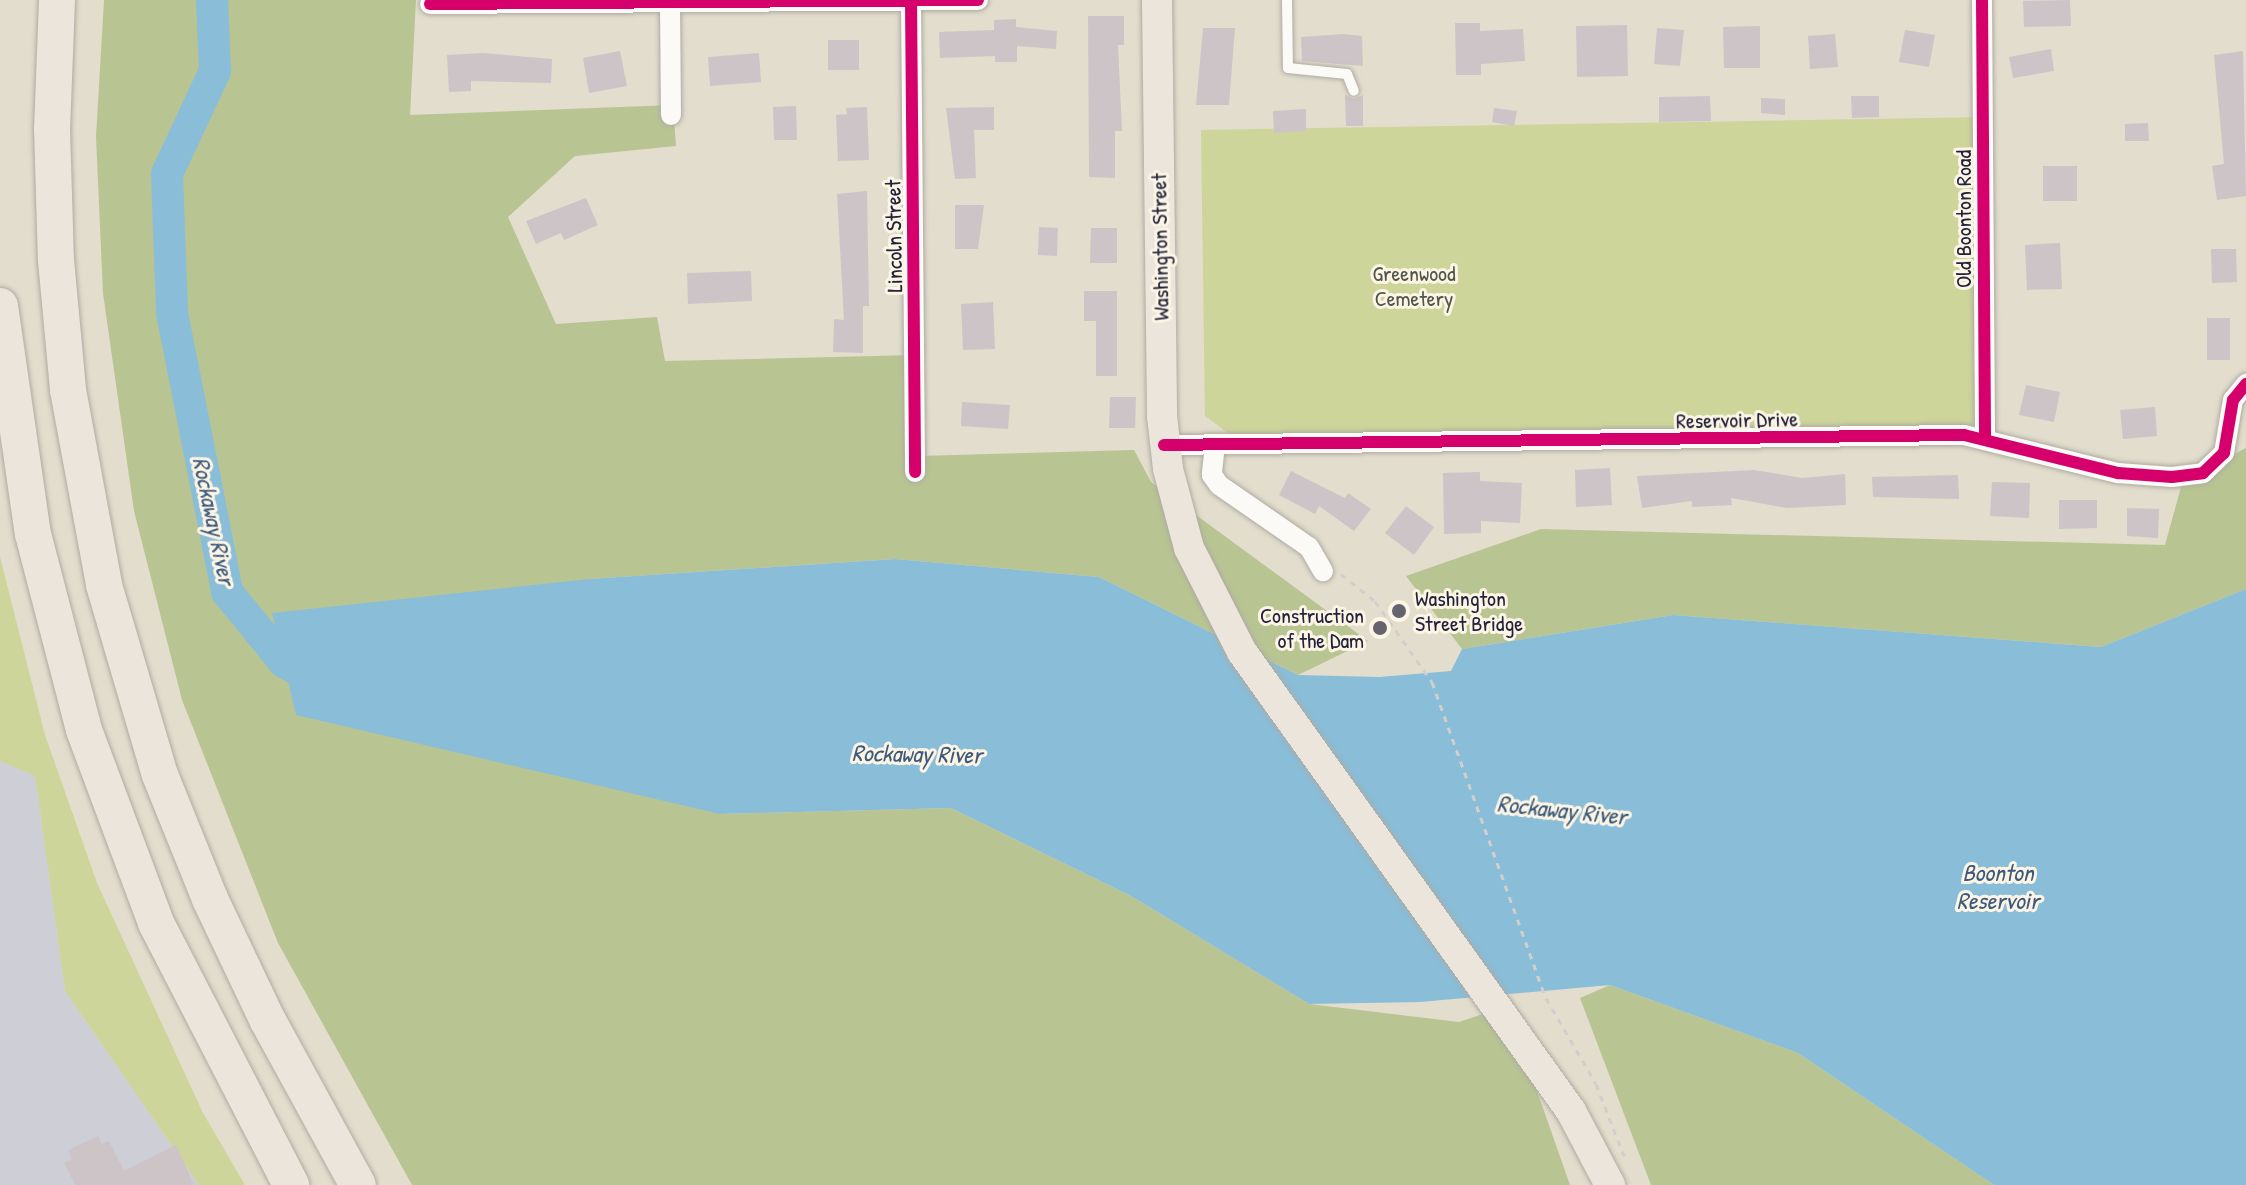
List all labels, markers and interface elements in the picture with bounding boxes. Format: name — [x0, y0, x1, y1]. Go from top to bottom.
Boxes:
street label: Old Boonton Road — [1951, 150, 1977, 288]
street label: Washington Street — [1146, 173, 1174, 321]
street label: Lincoln Street — [880, 180, 908, 292]
park label: Greenwood Cemetery — [1373, 260, 1455, 312]
street label: Reservoir Drive — [1676, 406, 1798, 434]
water label: Rockaway River — [186, 454, 242, 588]
place label: Washington Street Bridge — [1415, 585, 1523, 636]
place label: Construction of the Dam — [1260, 602, 1364, 654]
marker: Washington Street Bridge — [1390, 602, 1408, 620]
marker: Construction of the Dam — [1371, 619, 1389, 637]
water label: Rockaway River — [852, 738, 982, 770]
water label: Rockaway River — [1496, 789, 1628, 831]
water label: Boonton Reservoir — [1957, 859, 2039, 915]

